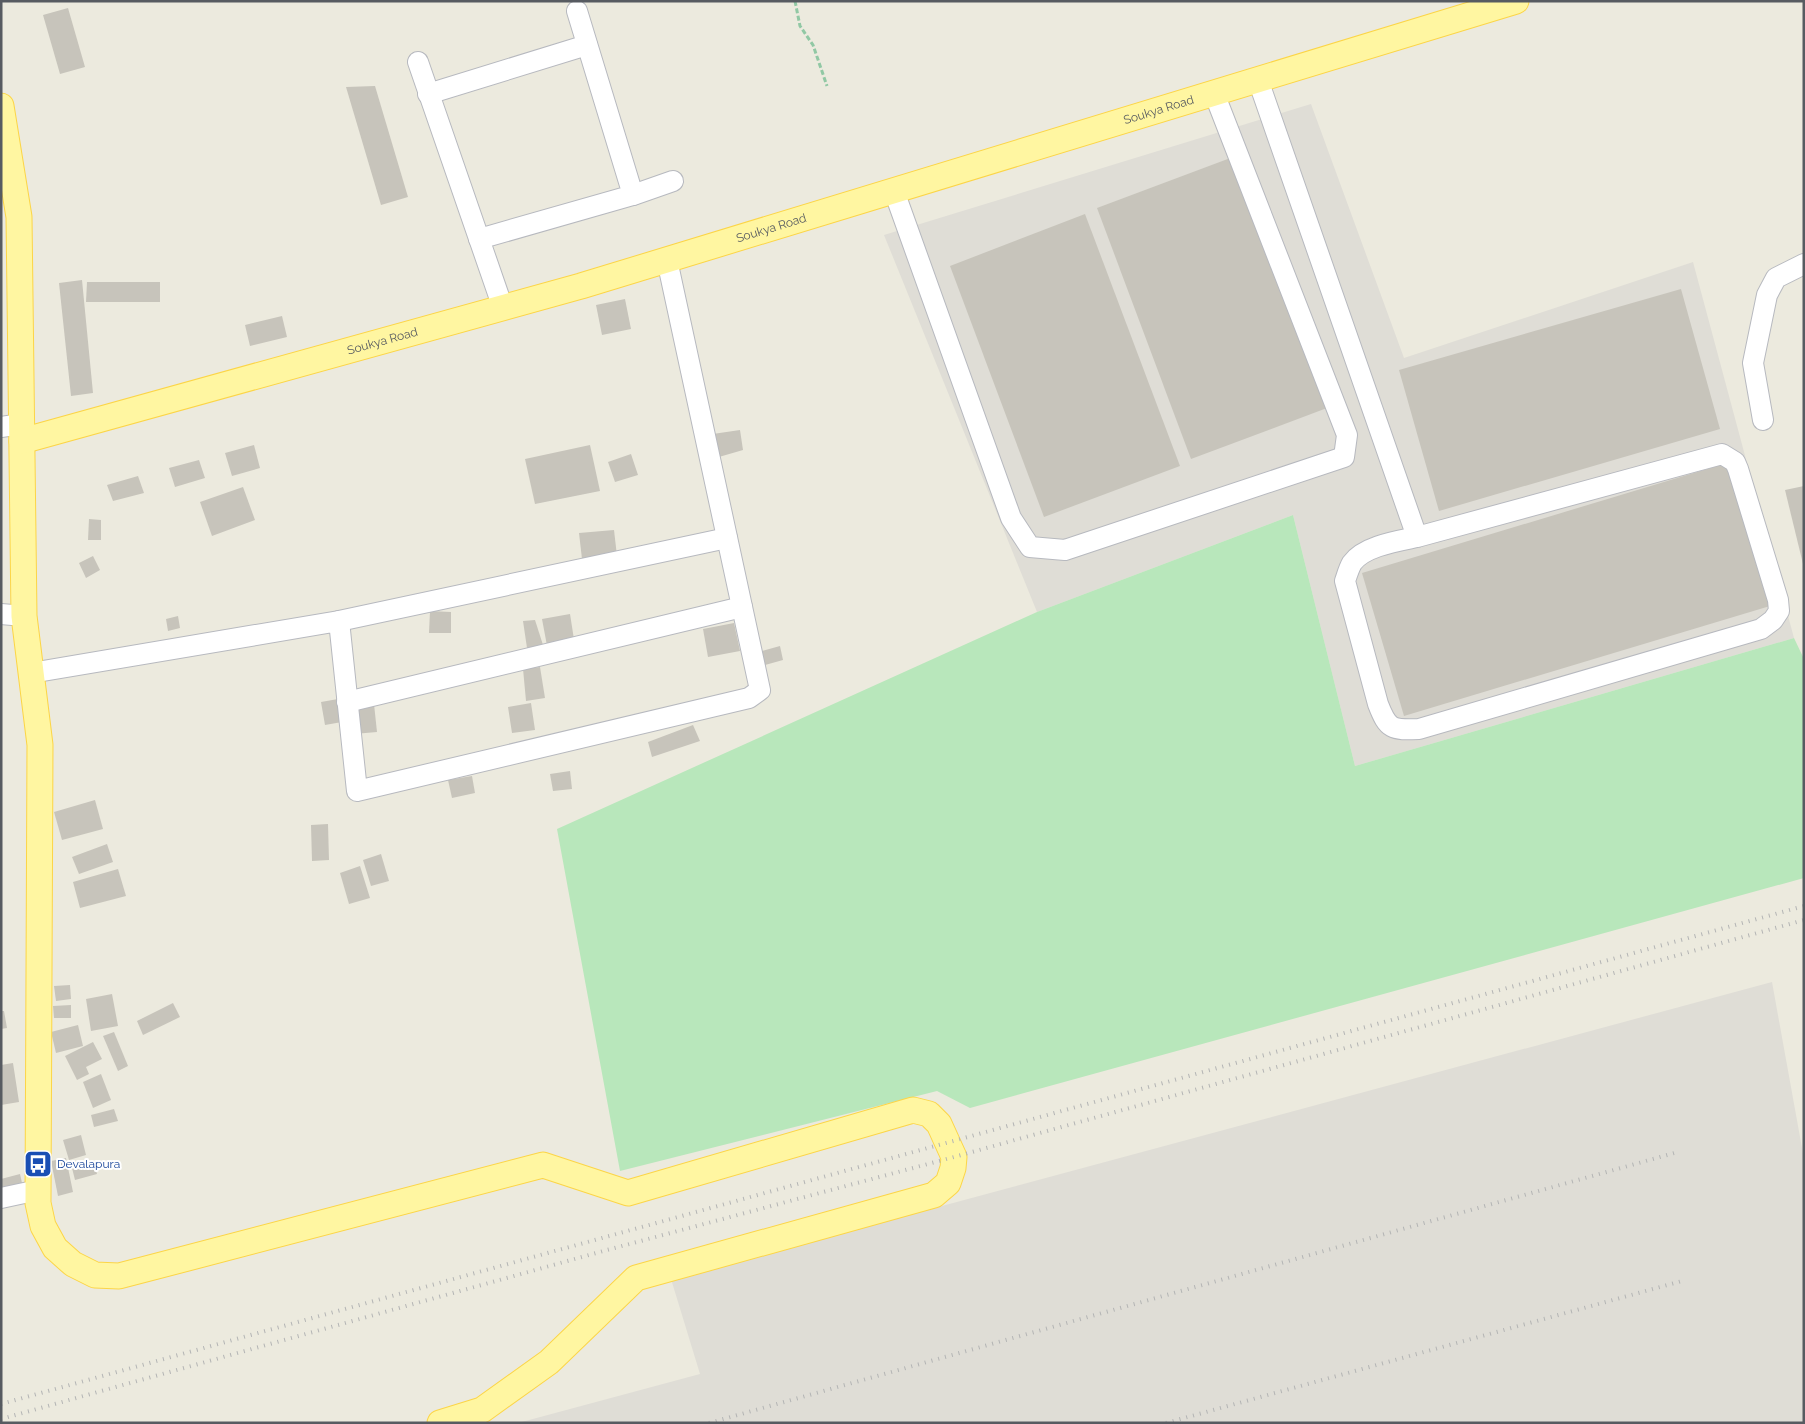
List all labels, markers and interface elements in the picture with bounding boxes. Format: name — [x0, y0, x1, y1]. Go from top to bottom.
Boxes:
street label: Soukya Road — [1122, 93, 1195, 127]
street label: Soukya Road — [734, 211, 808, 245]
street label: Soukya Road — [346, 325, 419, 358]
bus stop icon: Devalapura — [23, 1149, 53, 1179]
place label: Devalapura — [57, 1157, 120, 1171]

